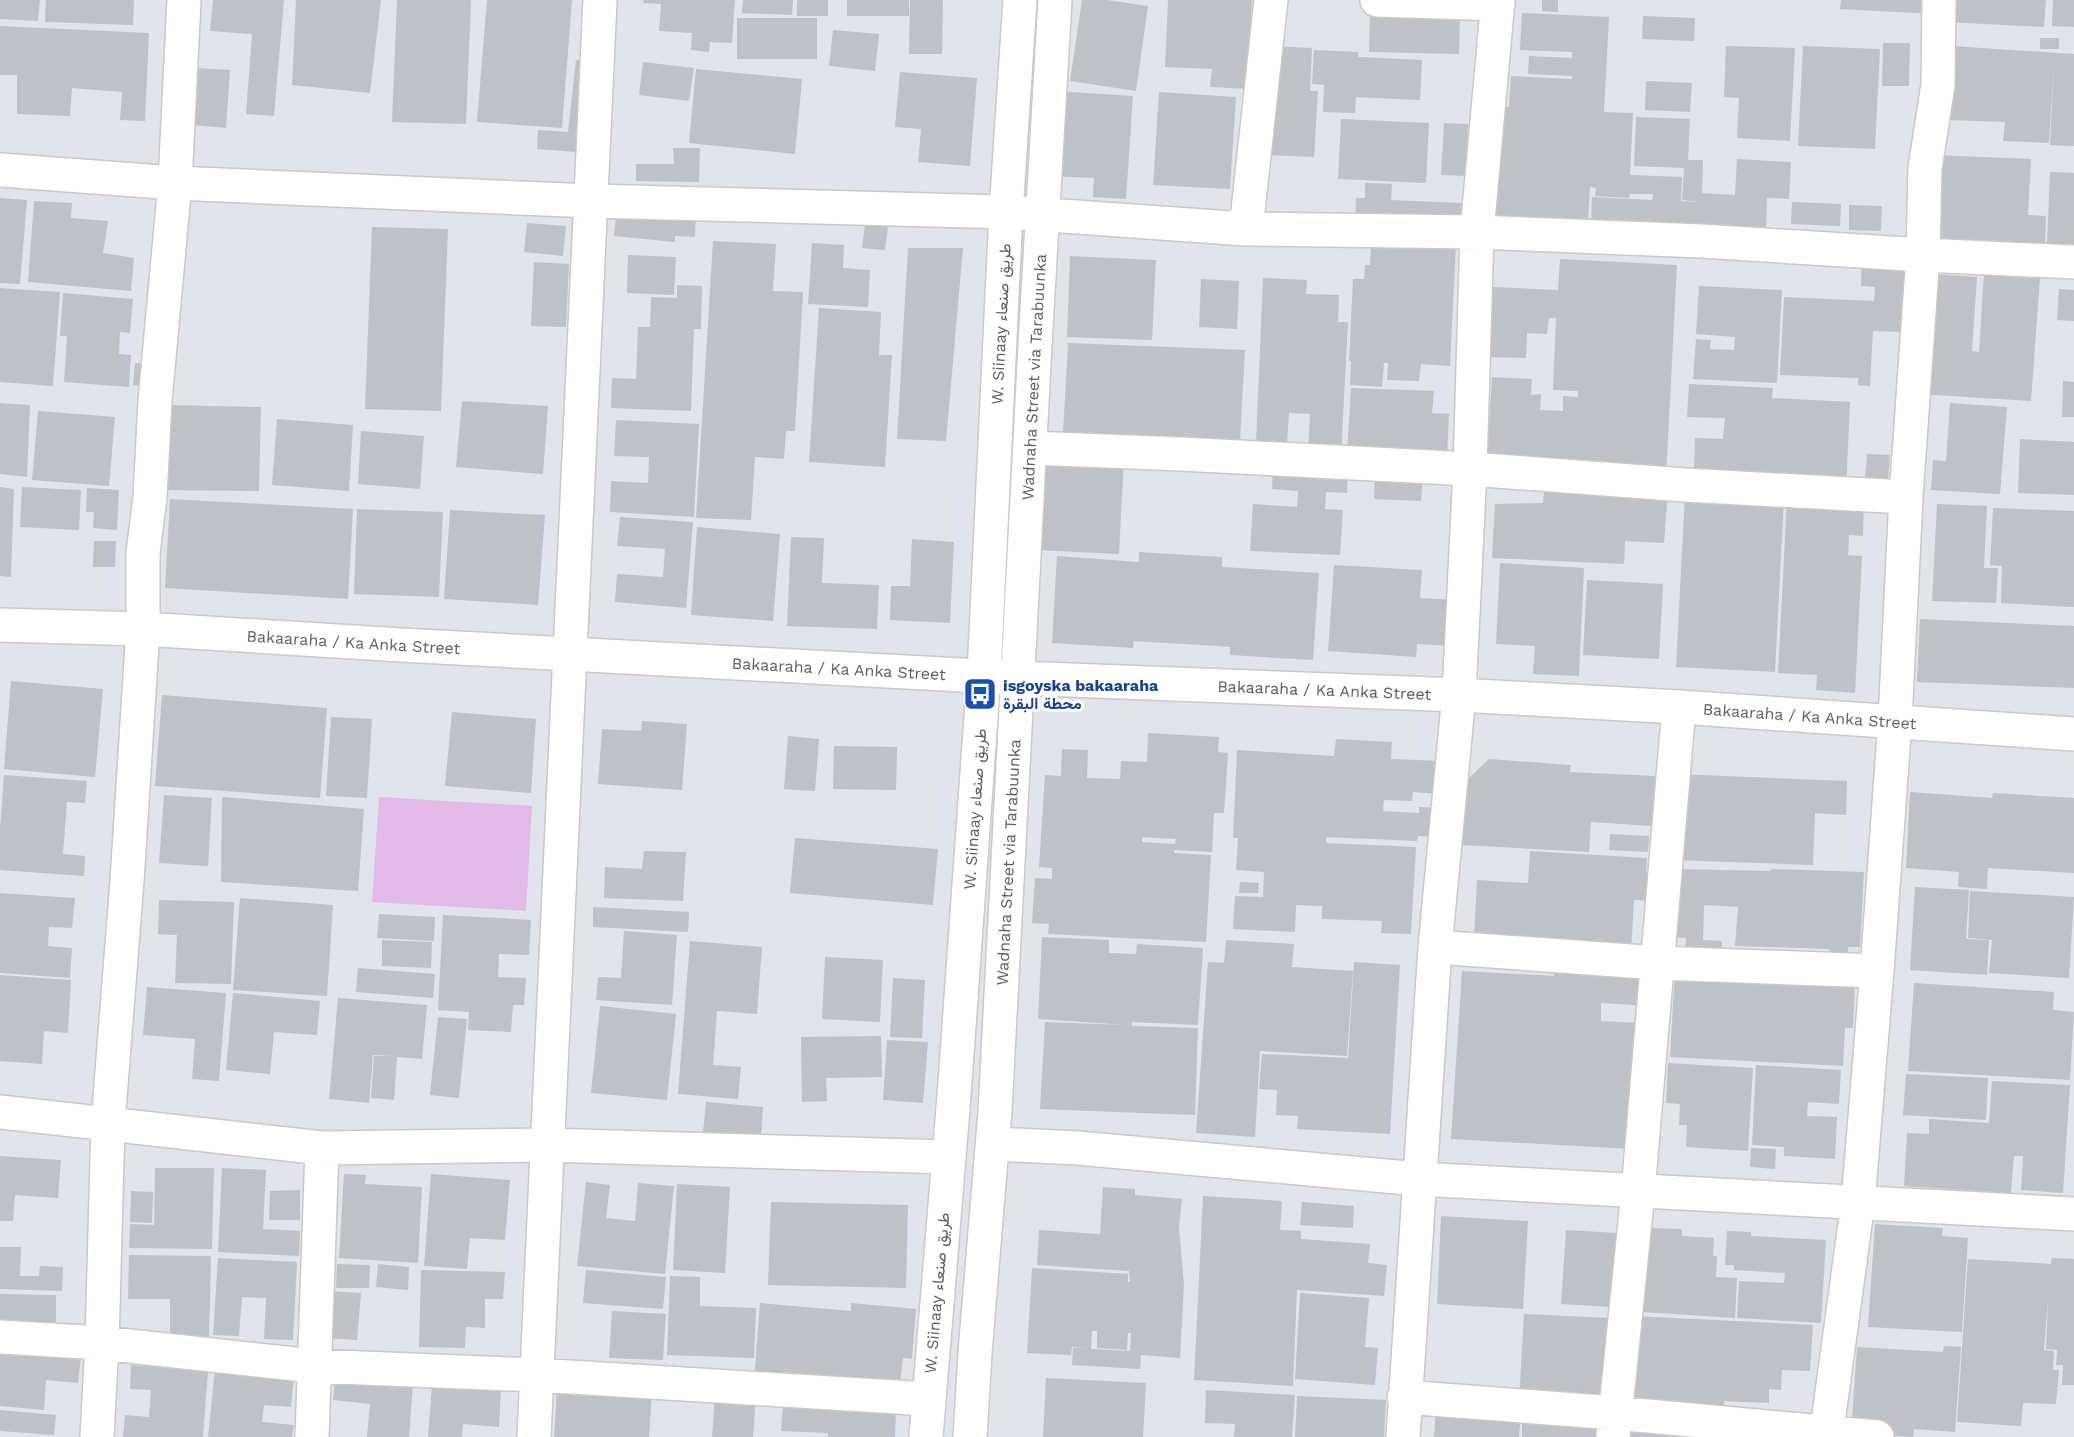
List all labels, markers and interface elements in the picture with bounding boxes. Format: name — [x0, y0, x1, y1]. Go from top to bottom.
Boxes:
street label: W. Siinaay طريق صنعاء — [987, 243, 1016, 405]
street label: Wadnaha Street via Tarabuunka — [1017, 253, 1050, 501]
street label: Bakaaraha / Ka Anka Street — [246, 626, 461, 658]
street label: Bakaaraha / Ka Anka Street — [731, 653, 946, 684]
bus stop icon: isgoyska bakaaraha محطة البقرة — [962, 676, 998, 712]
place label: isgoyska bakaaraha محطة البقرة — [1003, 676, 1159, 714]
street label: Bakaaraha / Ka Anka Street — [1217, 676, 1432, 703]
street label: Bakaaraha / Ka Anka Street — [1702, 699, 1917, 733]
street label: W. Siinaay طريق صنعاء — [960, 728, 991, 890]
street label: Wadnaha Street via Tarabuunka — [992, 739, 1024, 986]
street label: W. Siinaay طريق صنعاء — [921, 1212, 954, 1374]

